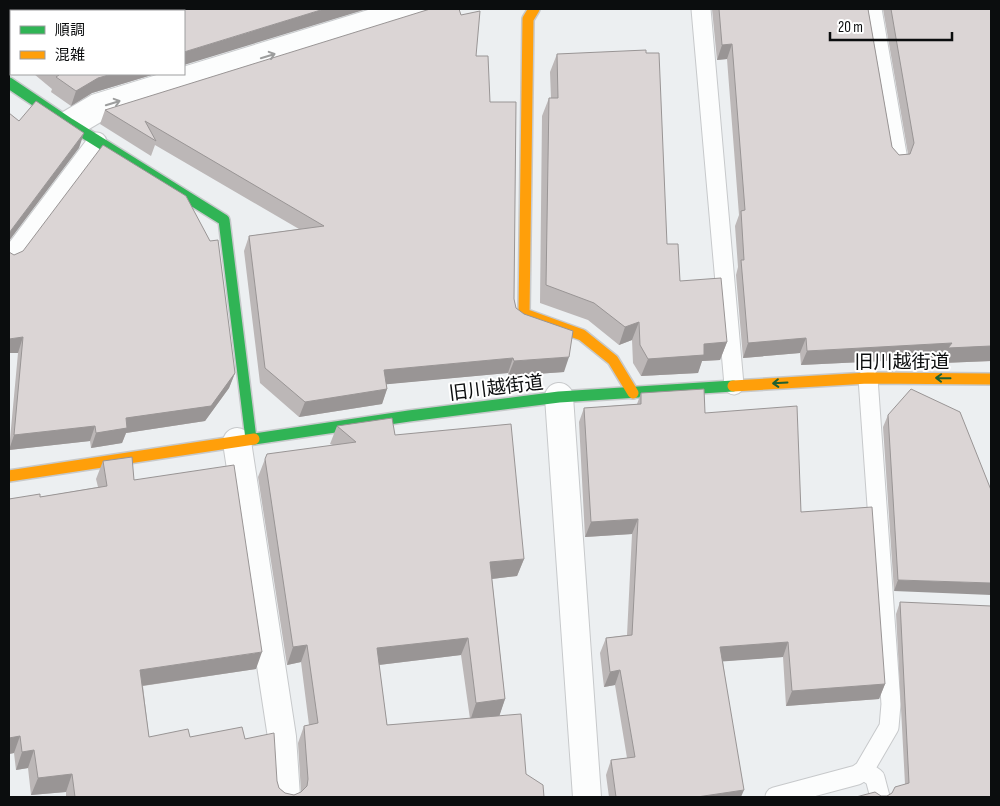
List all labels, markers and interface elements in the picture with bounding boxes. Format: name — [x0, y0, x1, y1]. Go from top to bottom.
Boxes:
legend — [10, 10, 185, 75]
scale bar — [830, 10, 952, 42]
text: 20 m — [838, 18, 863, 37]
text: 順調 — [55, 21, 85, 40]
text: 混雑 — [55, 46, 85, 65]
one-way arrow — [260, 50, 276, 60]
one-way arrow — [104, 97, 120, 107]
street label: 旧川越街道 — [854, 351, 950, 374]
street label: 旧川越街道 — [448, 371, 545, 406]
one-way arrow — [935, 373, 951, 383]
one-way arrow — [772, 378, 788, 387]

